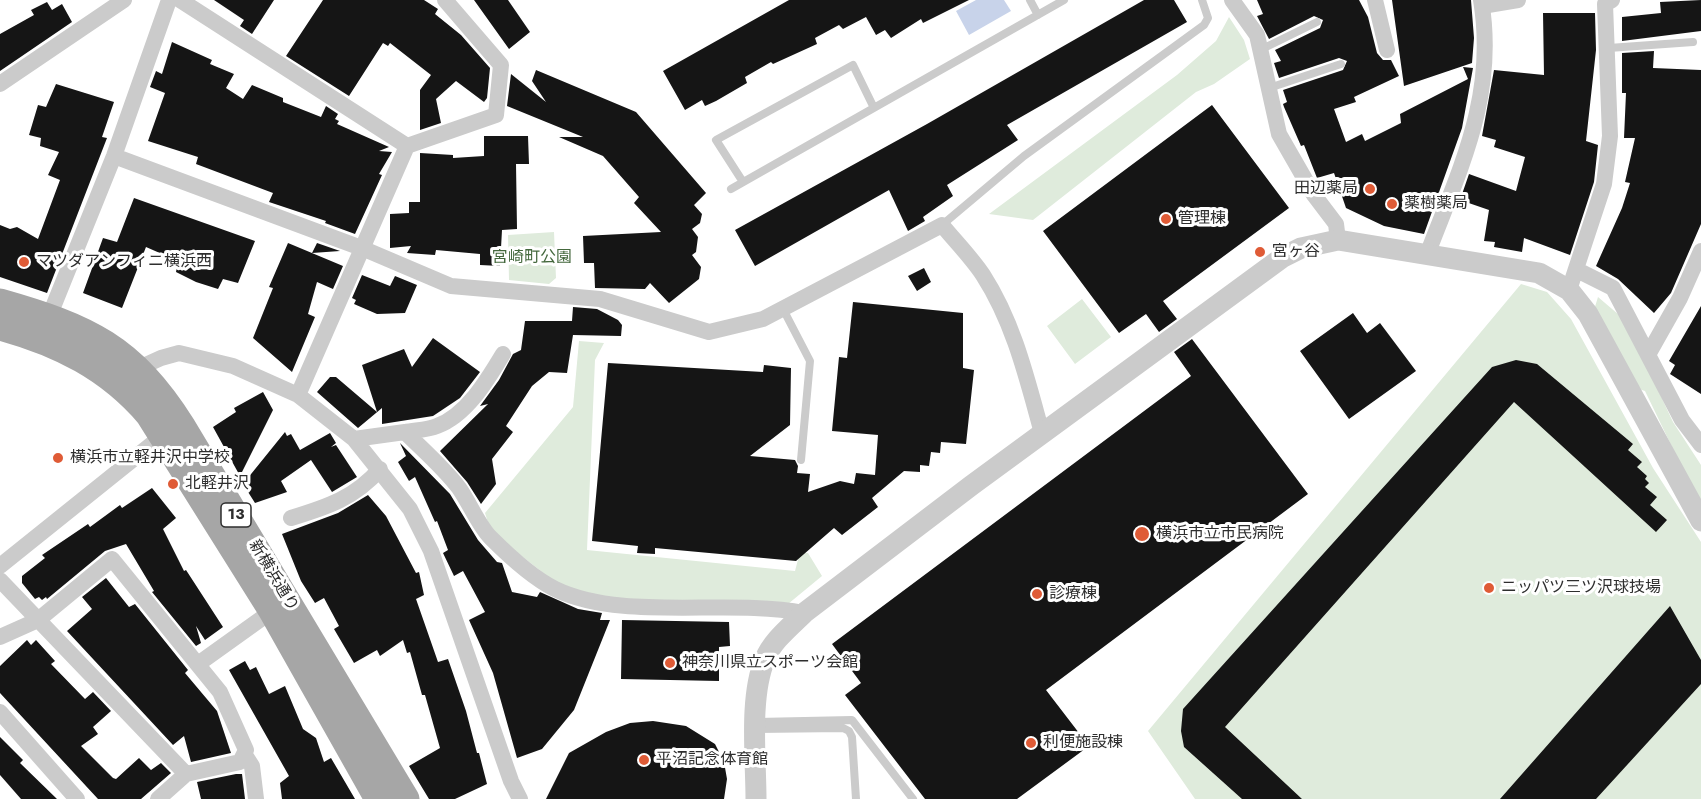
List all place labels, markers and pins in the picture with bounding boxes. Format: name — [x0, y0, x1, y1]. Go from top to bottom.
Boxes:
place label: 田辺薬局 — [1294, 179, 1358, 199]
marker: 田辺薬局 — [1363, 182, 1377, 196]
place label: 薬樹薬局 — [1404, 194, 1468, 214]
marker: 薬樹薬局 — [1385, 197, 1399, 211]
place label: 管理棟 — [1178, 209, 1226, 229]
marker: 管理棟 — [1159, 212, 1173, 226]
place label: 宮ヶ谷 — [1272, 242, 1320, 262]
marker: 宮ヶ谷 — [1253, 245, 1267, 259]
place label: マツダアンフィニ横浜西 — [36, 252, 212, 272]
marker: マツダアンフィニ横浜西 — [17, 255, 31, 269]
place label: 横浜市立軽井沢中学校 — [70, 448, 230, 468]
marker: 横浜市立軽井沢中学校 — [51, 451, 65, 465]
place label: 北軽井沢 — [185, 474, 249, 494]
marker: 北軽井沢 — [166, 477, 180, 491]
place label: 横浜市立市民病院 — [1156, 524, 1284, 544]
marker: 横浜市立市民病院 — [1133, 525, 1151, 543]
place label: ニッパツ三ツ沢球技場 — [1501, 578, 1661, 598]
marker: ニッパツ三ツ沢球技場 — [1482, 581, 1496, 595]
place label: 診療棟 — [1049, 584, 1097, 604]
marker: 診療棟 — [1030, 587, 1044, 601]
place label: 神奈川県立スポーツ会館 — [682, 653, 858, 673]
marker: 神奈川県立スポーツ会館 — [663, 656, 677, 670]
place label: 利便施設棟 — [1043, 733, 1123, 753]
marker: 利便施設棟 — [1024, 736, 1038, 750]
place label: 平沼記念体育館 — [656, 750, 768, 770]
marker: 平沼記念体育館 — [637, 753, 651, 767]

